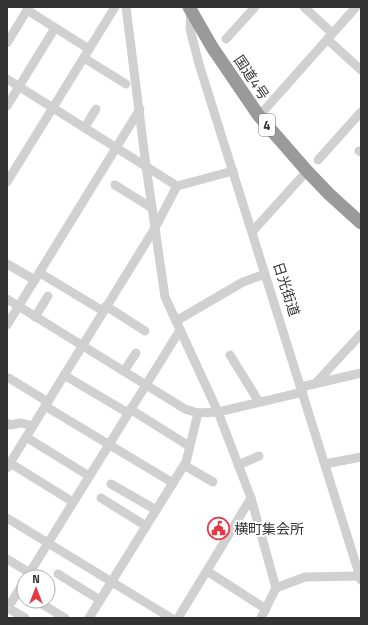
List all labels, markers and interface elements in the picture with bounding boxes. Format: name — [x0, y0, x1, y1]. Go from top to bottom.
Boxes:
street label: 国道4号 — [229, 50, 275, 104]
road number: 4 — [259, 114, 275, 136]
street label: 日光街道 — [268, 259, 306, 319]
public building icon: 横町集会所 — [205, 515, 231, 541]
place label: 横町集会所 — [234, 518, 304, 539]
north arrow — [16, 569, 56, 609]
text: N — [32, 571, 40, 587]

